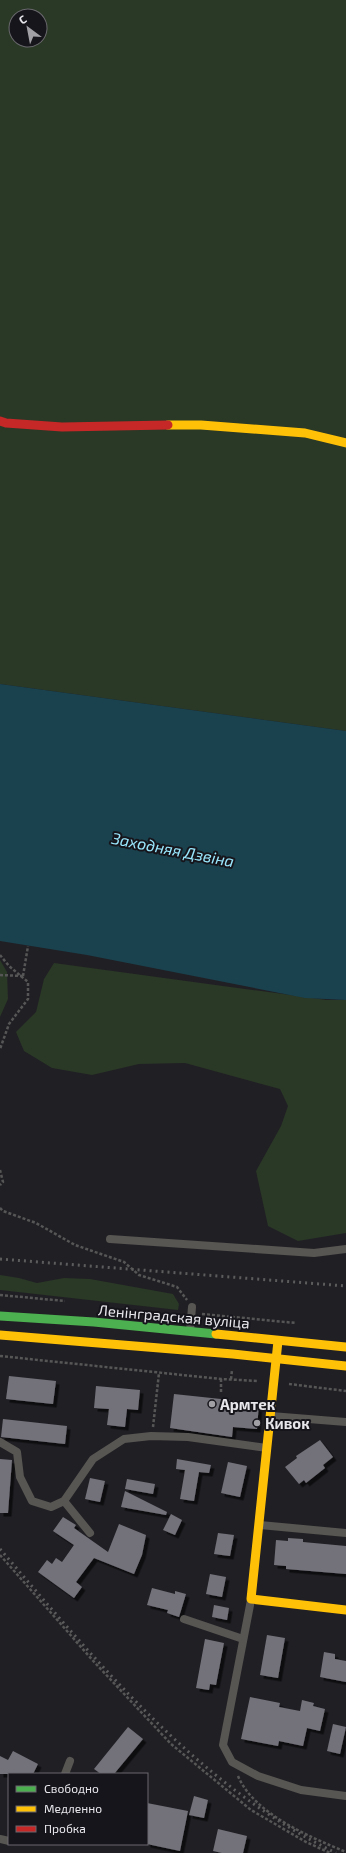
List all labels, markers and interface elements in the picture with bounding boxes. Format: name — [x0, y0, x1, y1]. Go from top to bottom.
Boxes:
north arrow — [8, 8, 48, 48]
text: С — [16, 12, 29, 26]
water label: Заходняя Дзвіна — [109, 828, 236, 870]
street label: Ленінградская вуліца — [97, 1300, 251, 1333]
place label: Армтек — [220, 1395, 276, 1413]
marker: Армтек — [207, 1399, 217, 1409]
place label: Кивок — [265, 1414, 310, 1432]
marker: Кивок — [252, 1418, 262, 1428]
legend — [8, 1773, 148, 1845]
text: Свободно — [44, 1781, 99, 1795]
text: Медленно — [44, 1801, 102, 1815]
text: Пробка — [44, 1821, 86, 1835]

